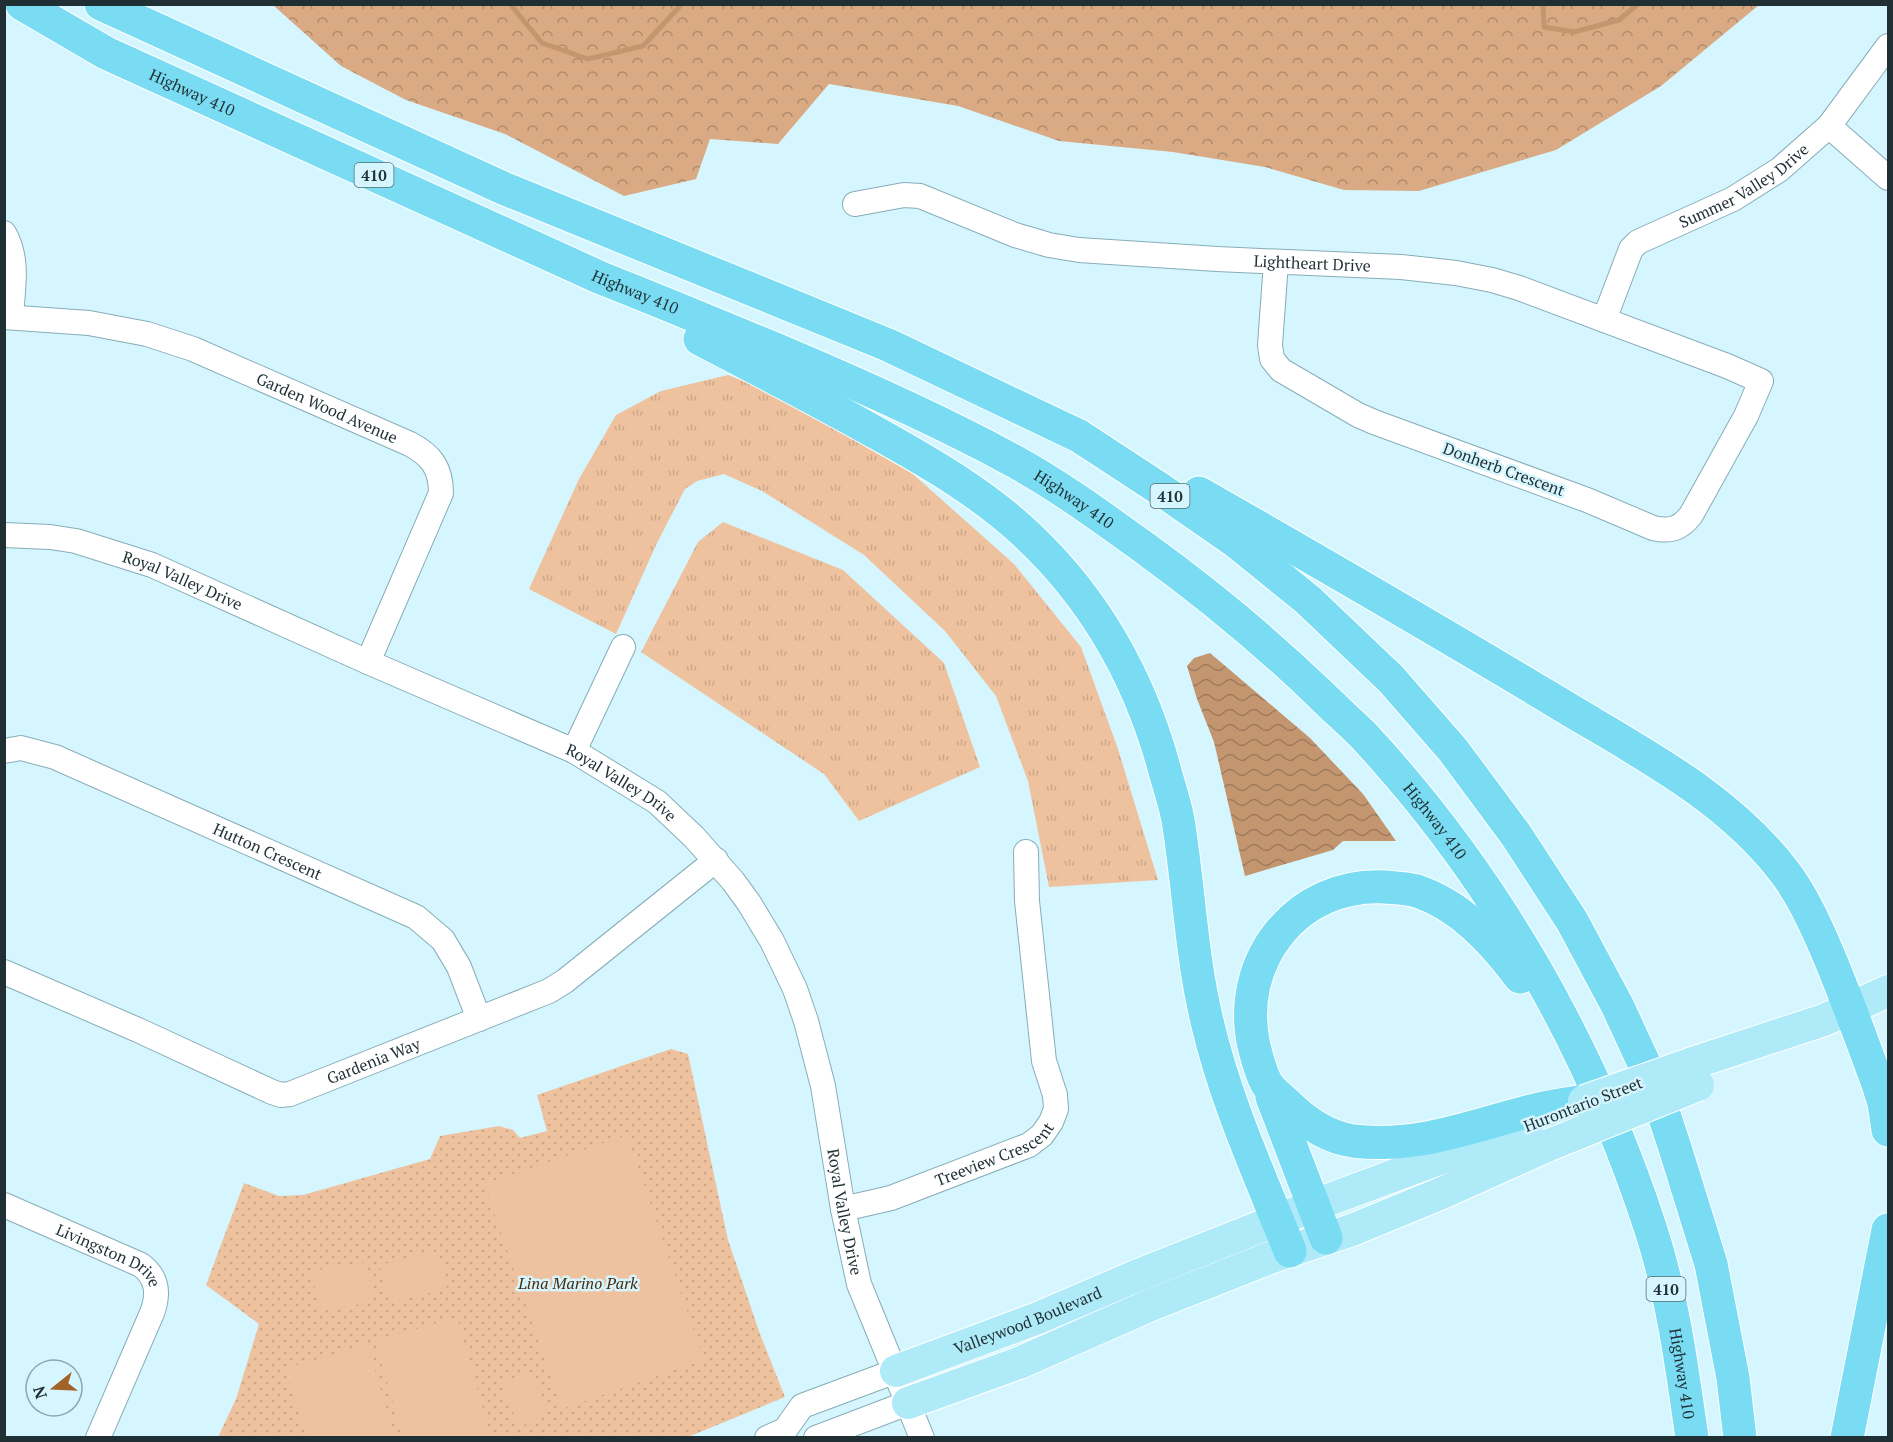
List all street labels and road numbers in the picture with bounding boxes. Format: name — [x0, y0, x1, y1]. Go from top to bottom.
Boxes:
street label: Highway 410 — [146, 63, 239, 121]
street label: Summer Valley Drive — [1675, 138, 1813, 233]
road number: 410 — [354, 163, 394, 187]
street label: Lightheart Drive — [1253, 250, 1371, 277]
street label: Highway 410 — [588, 264, 682, 319]
street label: Garden Wood Avenue — [253, 367, 401, 448]
street label: Donherb Crescent — [1440, 437, 1568, 501]
street label: Highway 410 — [1030, 464, 1119, 534]
road number: 410 — [1150, 484, 1190, 508]
street label: Royal Valley Drive — [120, 545, 246, 615]
street label: Royal Valley Drive — [563, 738, 682, 826]
street label: Highway 410 — [1399, 778, 1472, 864]
street label: Hutton Crescent — [210, 817, 326, 885]
street label: Gardenia Way — [324, 1032, 424, 1089]
street label: Hurontario Street — [1520, 1071, 1646, 1137]
street label: Treeview Crescent — [932, 1118, 1059, 1191]
street label: Royal Valley Drive — [822, 1147, 868, 1277]
street label: Livingston Drive — [53, 1218, 166, 1290]
road number: 410 — [1646, 1277, 1686, 1301]
street label: Valleywood Boulevard — [950, 1281, 1105, 1360]
street label: Highway 410 — [1664, 1326, 1700, 1420]

